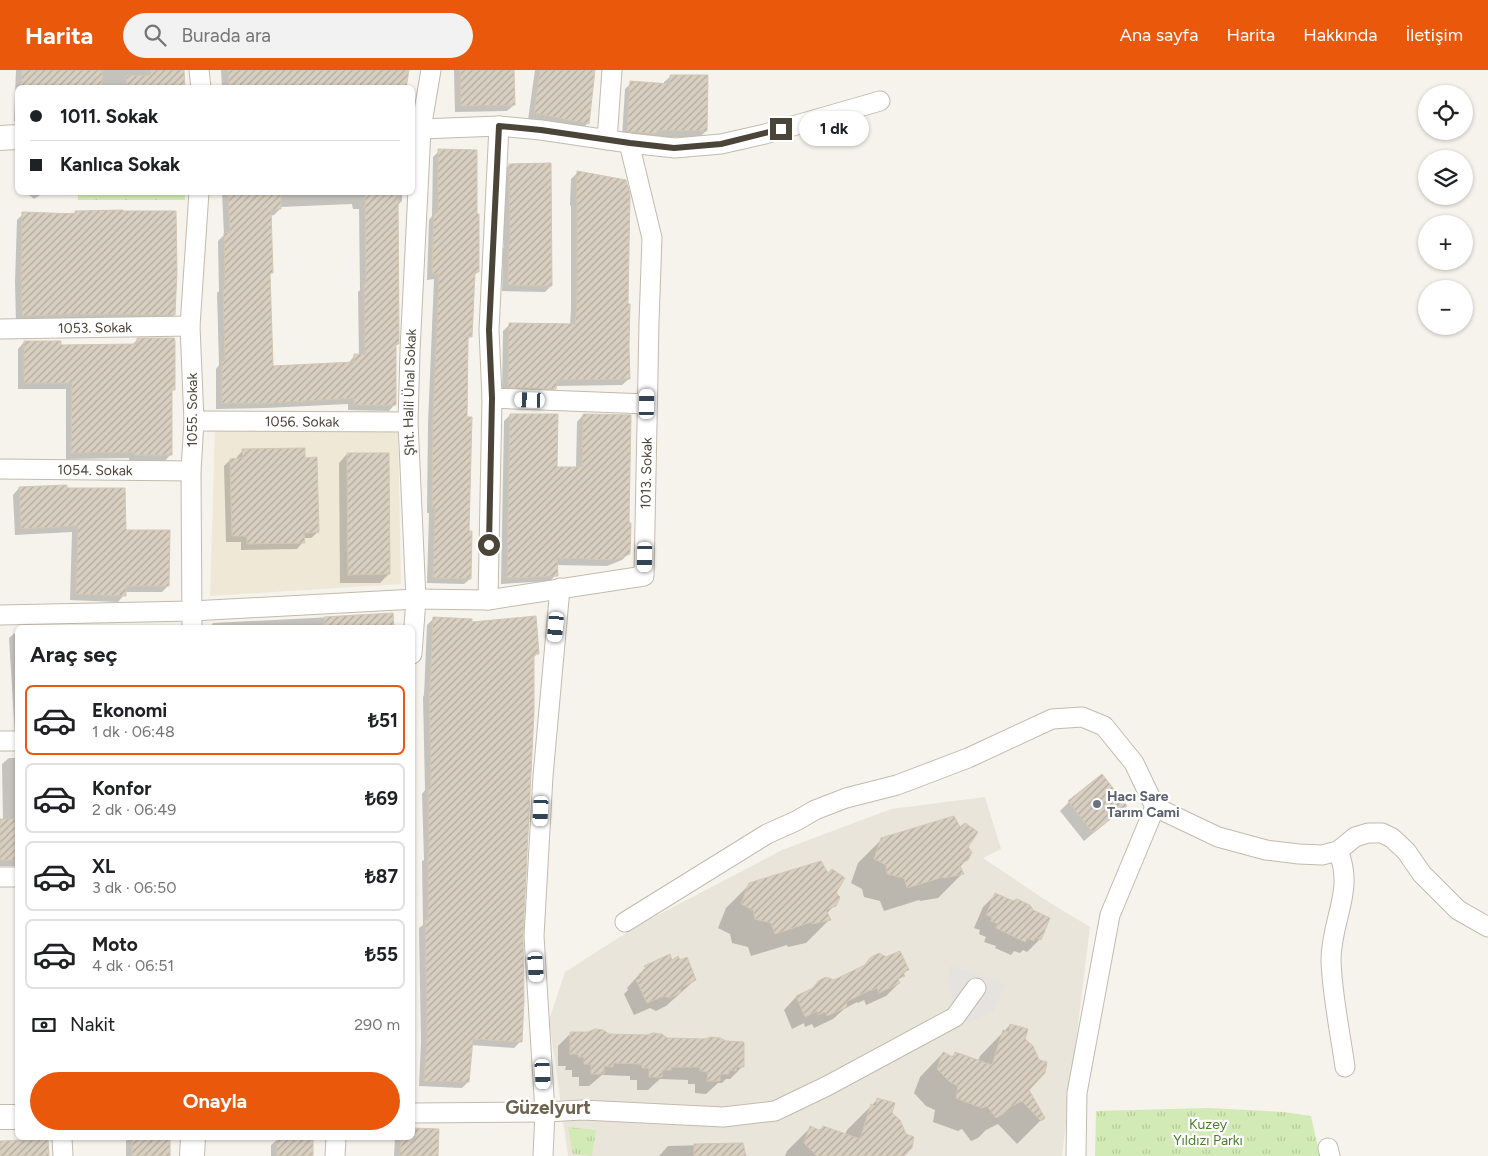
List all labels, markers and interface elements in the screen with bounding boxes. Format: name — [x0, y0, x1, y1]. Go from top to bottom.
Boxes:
search box — [123, 13, 473, 58]
text: Harita — [25, 21, 93, 50]
icon: search — [141, 21, 169, 49]
text: Burada ara — [181, 24, 271, 47]
text: Ana sayfa — [1120, 24, 1198, 46]
text: Harita — [1226, 24, 1275, 46]
text: Hakkında — [1303, 24, 1377, 46]
text: İletişim — [1405, 24, 1463, 46]
map controls — [1418, 85, 1473, 335]
button: locate — [1418, 85, 1473, 140]
text: 1011. Sokak — [60, 105, 158, 128]
callout: 1 dk — [798, 112, 868, 146]
route end — [770, 118, 792, 140]
text: 1 dk — [820, 119, 848, 138]
button: layers — [1418, 150, 1473, 205]
text: Kanlıca Sokak — [60, 153, 180, 176]
button: + — [1418, 215, 1473, 270]
button: − — [1418, 280, 1473, 335]
street label: 1053. Sokak — [58, 319, 132, 337]
street label: Şht. Halil Ünal Sokak — [400, 328, 420, 456]
street label: 1055. Sokak — [184, 373, 201, 447]
car — [639, 389, 654, 419]
car — [514, 392, 545, 408]
street label: 1056. Sokak — [265, 413, 339, 431]
street label: 1013. Sokak — [637, 437, 656, 509]
street label: 1054. Sokak — [57, 462, 133, 479]
route start — [478, 534, 500, 556]
car — [637, 542, 652, 572]
car — [547, 611, 564, 643]
text: Araç seç — [30, 641, 117, 668]
icon: car — [32, 698, 77, 743]
text: Ekonomi — [92, 699, 167, 722]
text: ₺51 — [368, 709, 398, 732]
text: 1 dk · 06:48 — [92, 722, 175, 741]
icon: car — [32, 776, 77, 821]
text: Konfor — [92, 777, 151, 800]
text: ₺69 — [365, 787, 398, 810]
place label: Hacı Sare Tarım Cami — [1107, 788, 1180, 821]
car — [532, 796, 549, 826]
marker: Hacı Sare Tarım Cami — [1091, 798, 1103, 810]
text: 2 dk · 06:49 — [92, 800, 176, 819]
icon: car — [32, 854, 77, 899]
text: XL — [92, 855, 115, 878]
text: ₺87 — [365, 865, 398, 888]
text: 3 dk · 06:50 — [92, 878, 177, 897]
icon: car — [32, 932, 77, 977]
text: Moto — [92, 933, 138, 956]
text: ₺55 — [365, 943, 398, 966]
car — [527, 952, 544, 982]
text: 4 dk · 06:51 — [92, 956, 174, 975]
icon: cash — [30, 1011, 58, 1039]
text: Nakit — [70, 1013, 115, 1036]
text: 290 m — [354, 1015, 400, 1034]
car — [534, 1059, 551, 1089]
button: Onayla — [30, 1072, 400, 1130]
district label: Güzelyurt — [505, 1096, 591, 1119]
park label: Kuzey Yıldızı Parkı — [1173, 1116, 1243, 1149]

